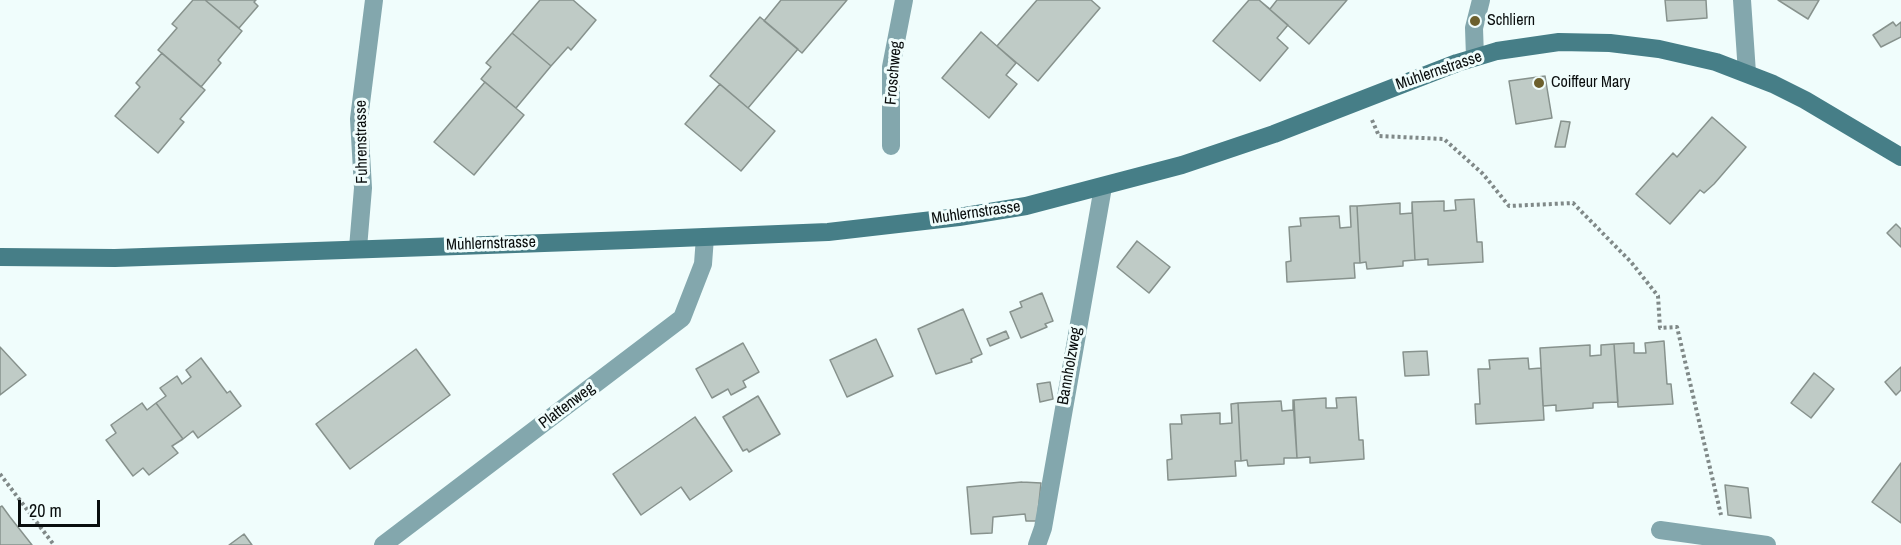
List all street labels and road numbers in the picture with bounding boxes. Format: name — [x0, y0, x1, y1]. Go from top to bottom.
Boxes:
street label: Froschweg — [882, 40, 906, 106]
street label: Muhlernstrasse — [1393, 47, 1485, 95]
street label: Fuhrenstrasse — [352, 100, 372, 184]
street label: Muhlernstrasse — [930, 197, 1022, 229]
street label: Muhlernstrasse — [446, 233, 536, 255]
street label: Bannholzweg — [1054, 326, 1086, 406]
street label: Plattenweg — [535, 379, 599, 433]

